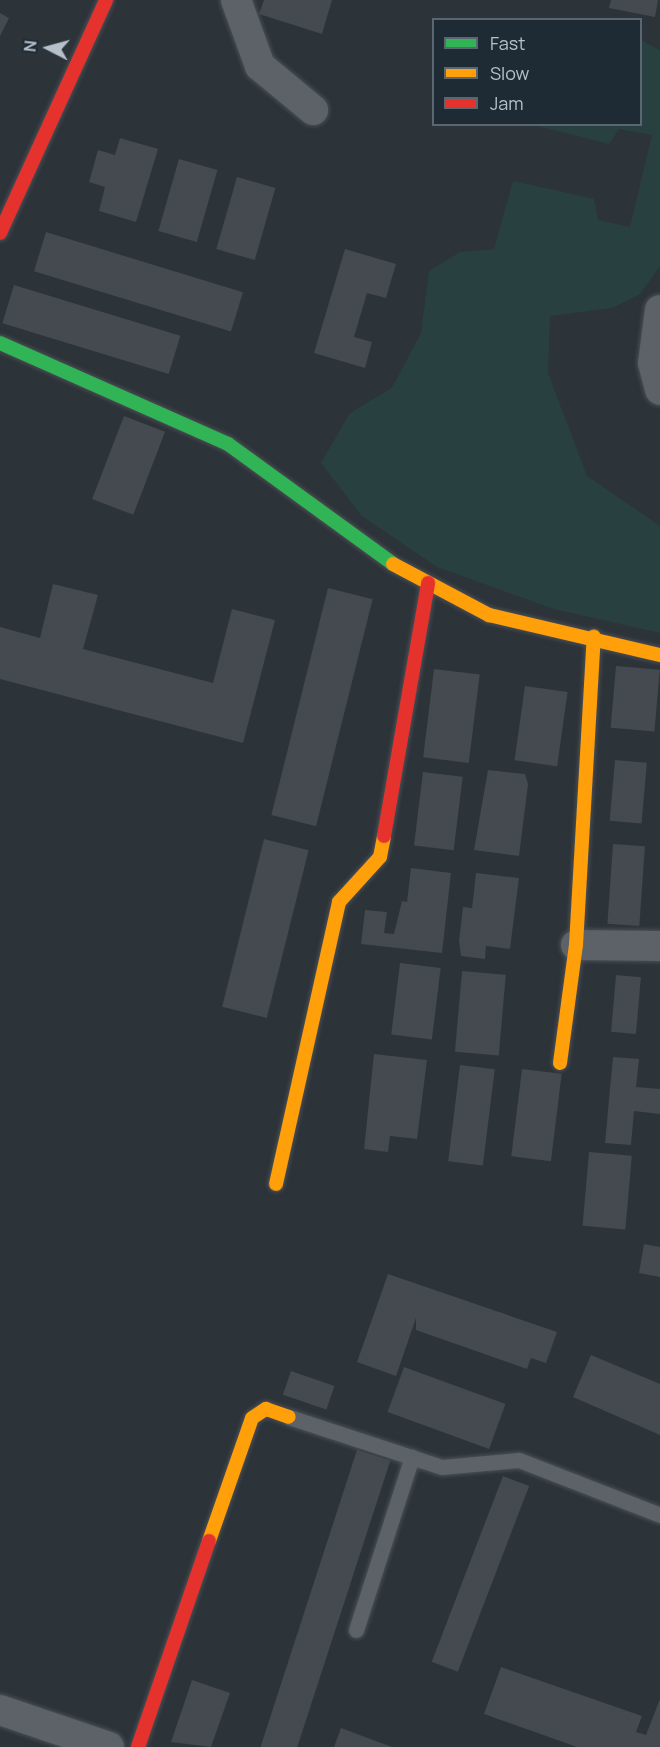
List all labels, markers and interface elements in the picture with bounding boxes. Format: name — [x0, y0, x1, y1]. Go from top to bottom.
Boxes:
north arrow — [18, 18, 78, 78]
legend — [432, 18, 642, 126]
text: Fast — [490, 31, 525, 55]
text: N — [19, 39, 42, 53]
text: Slow — [490, 61, 529, 85]
text: Jam — [490, 91, 524, 115]

